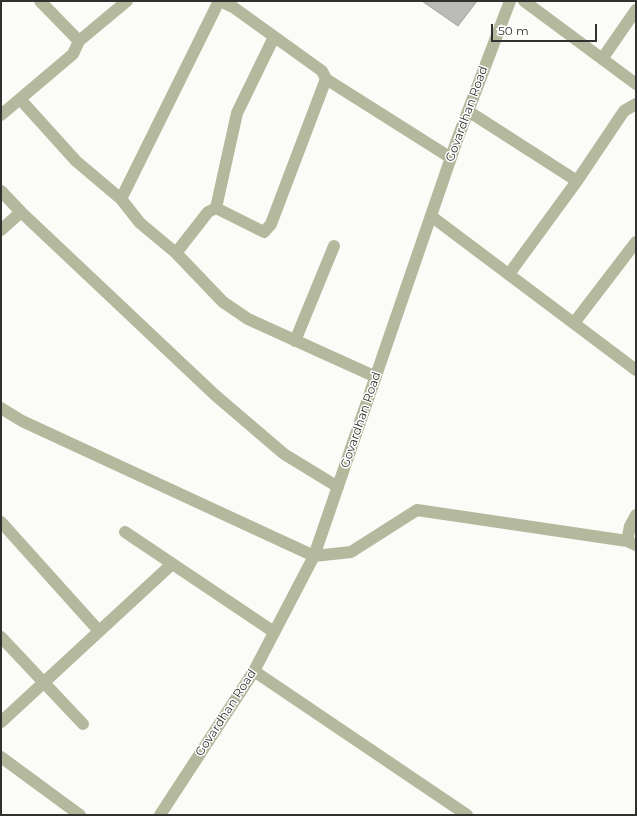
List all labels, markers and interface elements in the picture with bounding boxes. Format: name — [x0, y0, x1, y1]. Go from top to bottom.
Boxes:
scale bar — [493, 16, 599, 42]
text: 50 m — [498, 23, 529, 38]
street label: Govardhan Road — [443, 64, 491, 164]
street label: Govardhan Road — [338, 370, 384, 470]
street label: Govardhan Road — [193, 667, 259, 759]

